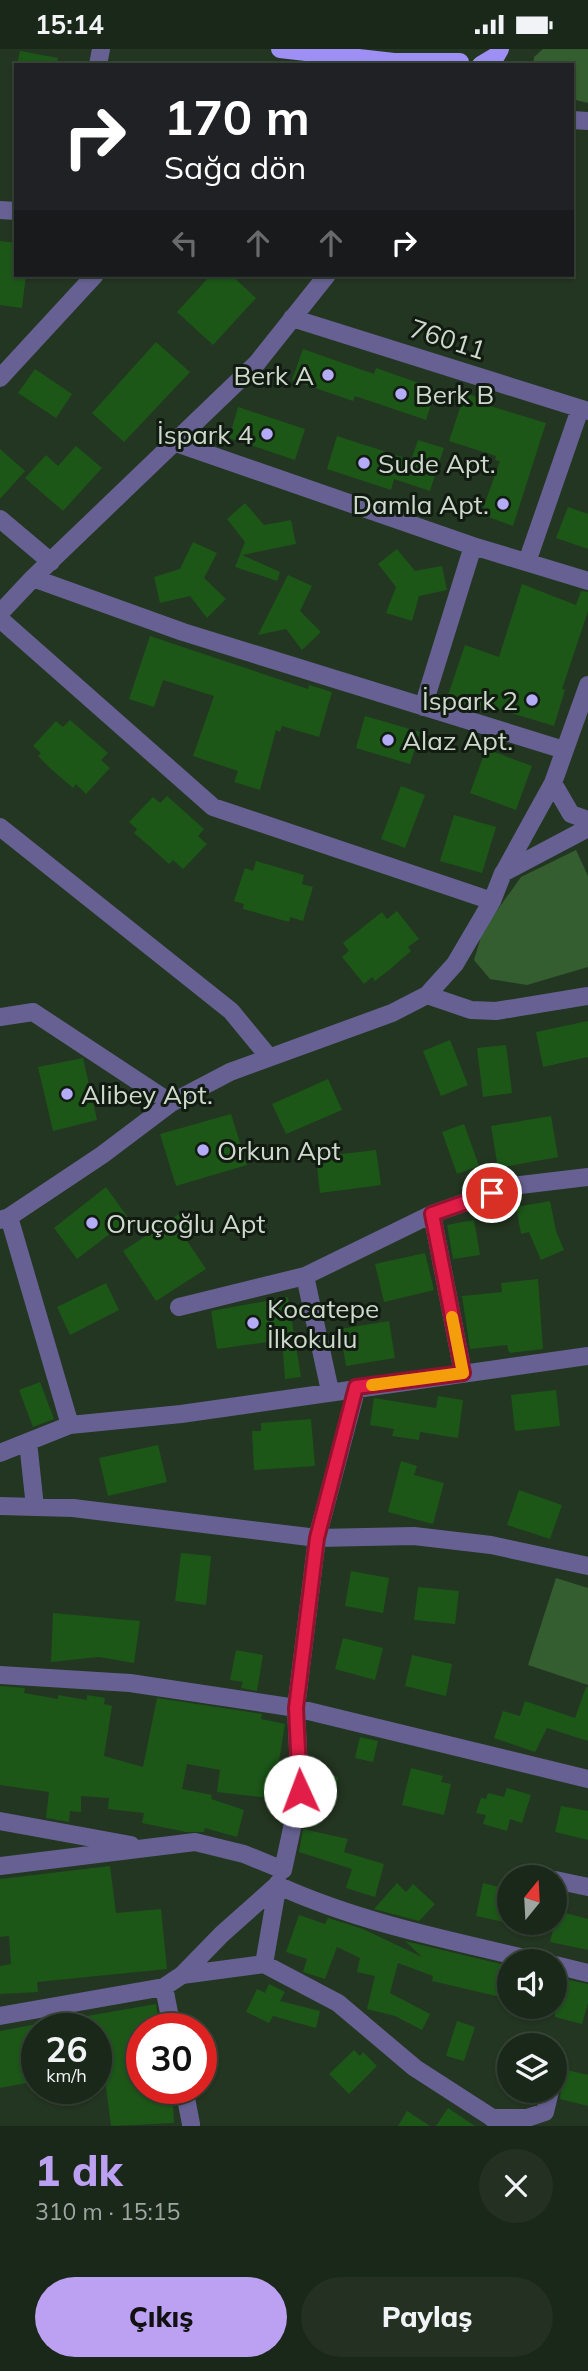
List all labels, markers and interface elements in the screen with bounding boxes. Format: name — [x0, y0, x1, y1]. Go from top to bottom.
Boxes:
text: 15:14 — [35, 8, 104, 41]
text: 170 m — [164, 86, 310, 147]
icon: right — [49, 91, 140, 182]
text: Sağa dön — [164, 147, 306, 187]
icon: left — [166, 224, 204, 262]
icon: ahead — [239, 224, 277, 262]
icon: ahead — [312, 224, 350, 262]
icon: right — [385, 224, 423, 262]
street label: 76011 — [406, 311, 490, 367]
place label: Berk A — [233, 359, 314, 392]
marker: Berk A — [320, 367, 336, 383]
place label: Berk B — [415, 378, 494, 411]
marker: Berk B — [393, 386, 409, 402]
place label: İspark 4 — [157, 418, 253, 451]
marker: İspark 4 — [259, 426, 275, 442]
place label: Sude Apt. — [378, 447, 496, 480]
marker: Sude Apt. — [356, 455, 372, 471]
place label: Damla Apt. — [353, 488, 489, 521]
marker: Damla Apt. — [495, 496, 511, 512]
place label: İspark 2 — [422, 684, 518, 717]
marker: İspark 2 — [524, 692, 540, 708]
place label: Alaz Apt. — [402, 724, 513, 757]
marker: Alaz Apt. — [380, 732, 396, 748]
place label: Alibey Apt. — [81, 1078, 213, 1111]
marker: Alibey Apt. — [59, 1086, 75, 1102]
place label: Orkun Apt — [217, 1134, 341, 1167]
marker: Orkun Apt — [195, 1142, 211, 1158]
pin — [462, 1163, 522, 1223]
icon: arrive — [473, 1174, 511, 1212]
place label: Oruçoğlu Apt — [106, 1207, 265, 1240]
marker: Oruçoğlu Apt — [84, 1215, 100, 1231]
place label: Kocatepe İlkokulu — [267, 1292, 379, 1355]
marker: Kocatepe İlkokulu — [245, 1315, 261, 1331]
position arrow — [263, 1754, 337, 1828]
north arrow — [497, 1865, 567, 1935]
map controls — [497, 1865, 567, 2103]
button: sound — [497, 1949, 567, 2019]
speed limit sign: 30 — [126, 2013, 217, 2104]
text: 26 — [45, 2027, 88, 2071]
button: layers — [497, 2033, 567, 2103]
text: km/h — [46, 2064, 87, 2087]
text: 1 dk — [35, 2144, 123, 2197]
button: close — [479, 2149, 553, 2223]
text: 310 m · 15:15 — [35, 2197, 180, 2226]
button: Çıkış — [35, 2277, 287, 2357]
button: Paylaş — [301, 2277, 553, 2357]

